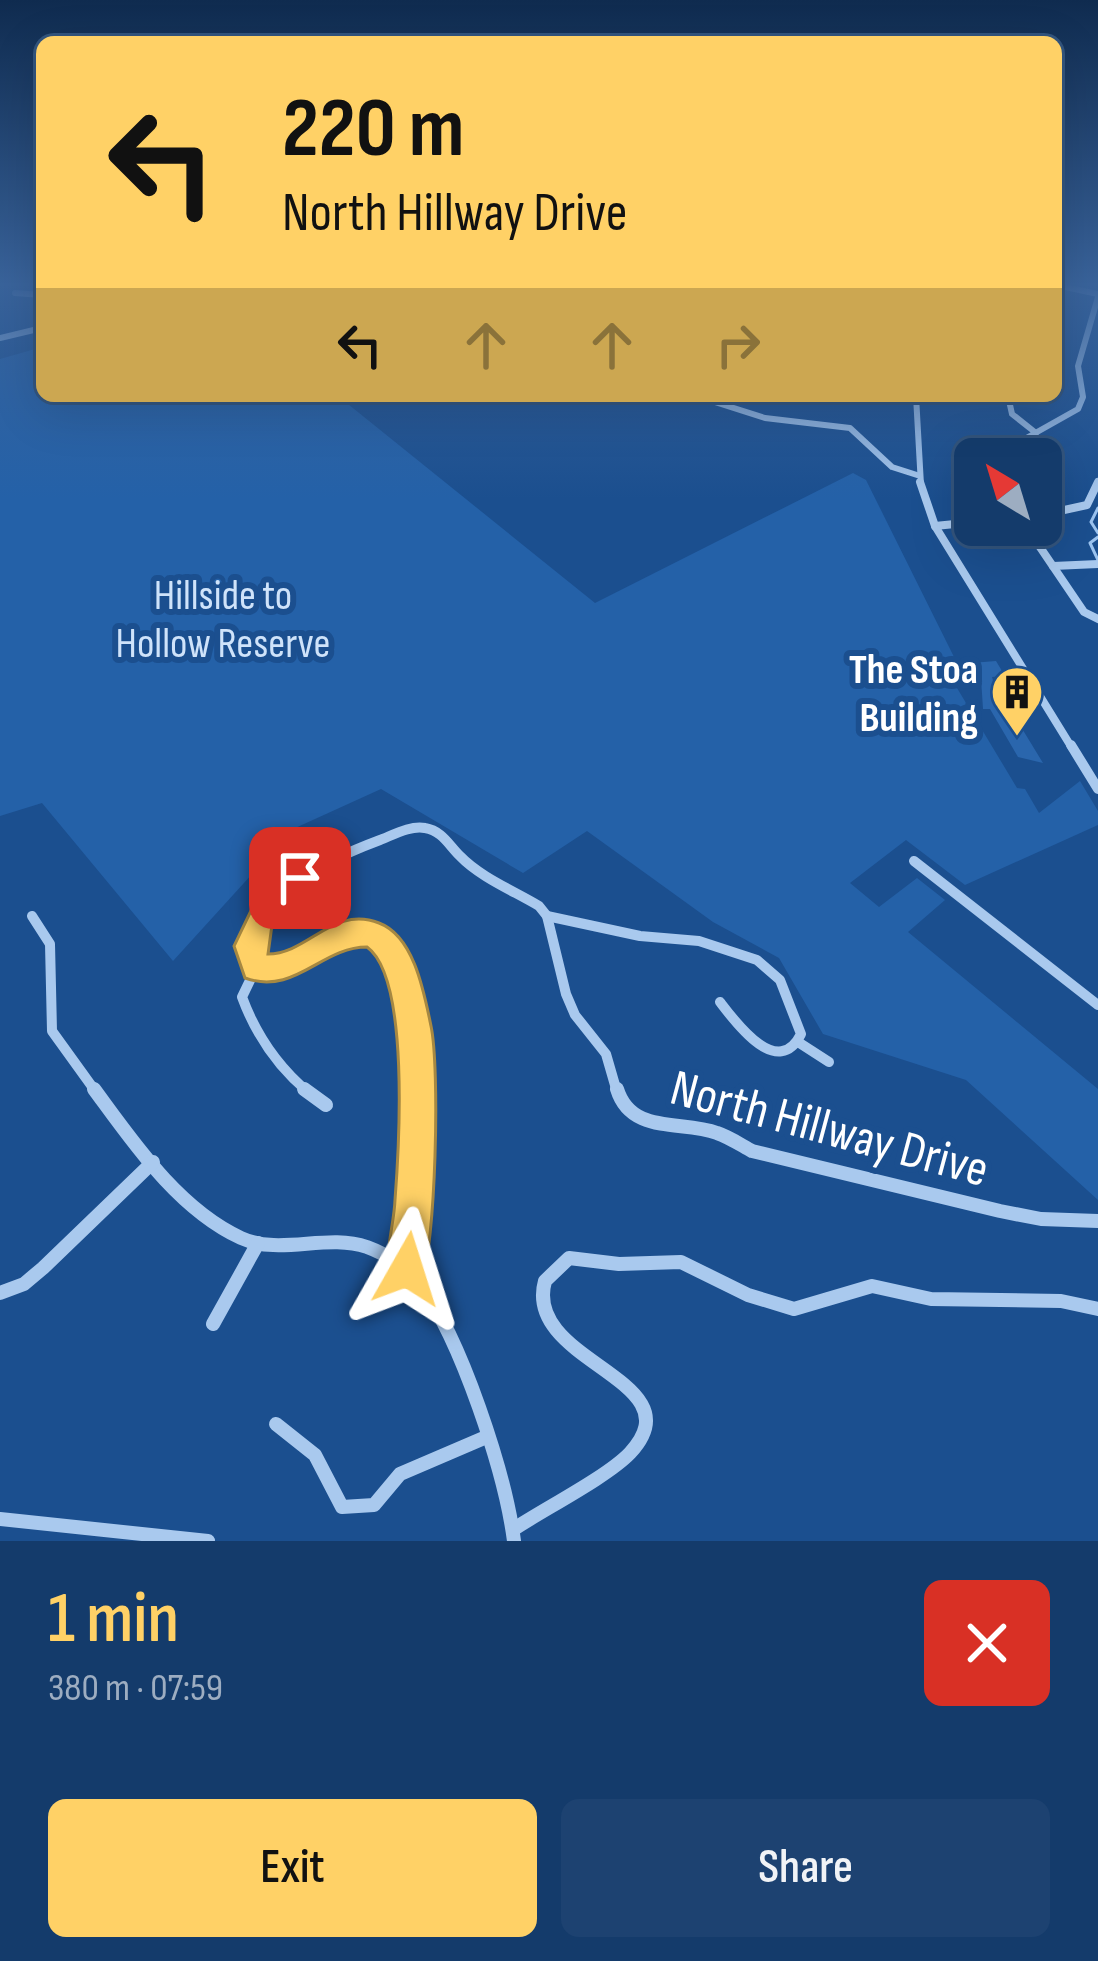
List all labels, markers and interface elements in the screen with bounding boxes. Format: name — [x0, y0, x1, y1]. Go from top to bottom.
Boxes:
text: 220 m — [282, 79, 464, 180]
icon: left — [84, 84, 240, 240]
text: North Hillway Drive — [282, 181, 628, 246]
icon: left — [327, 312, 393, 378]
icon: ahead — [453, 312, 519, 378]
icon: ahead — [579, 312, 645, 378]
icon: right — [705, 312, 771, 378]
north arrow — [954, 438, 1062, 546]
map controls — [954, 438, 1062, 546]
park label: Hillside to Hollow Reserve — [116, 571, 330, 670]
place label: The Stoa Building — [849, 645, 978, 744]
building icon: The Stoa Building — [989, 664, 1045, 738]
pin — [249, 827, 351, 929]
icon: arrive — [267, 845, 333, 911]
street label: North Hillway Drive — [664, 1058, 995, 1201]
position arrow — [344, 1206, 470, 1332]
text: 1 min — [48, 1576, 179, 1663]
button: close — [924, 1580, 1050, 1706]
text: 380 m · 07:59 — [48, 1665, 223, 1712]
button: Exit — [48, 1799, 537, 1937]
button: Share — [561, 1799, 1050, 1937]

